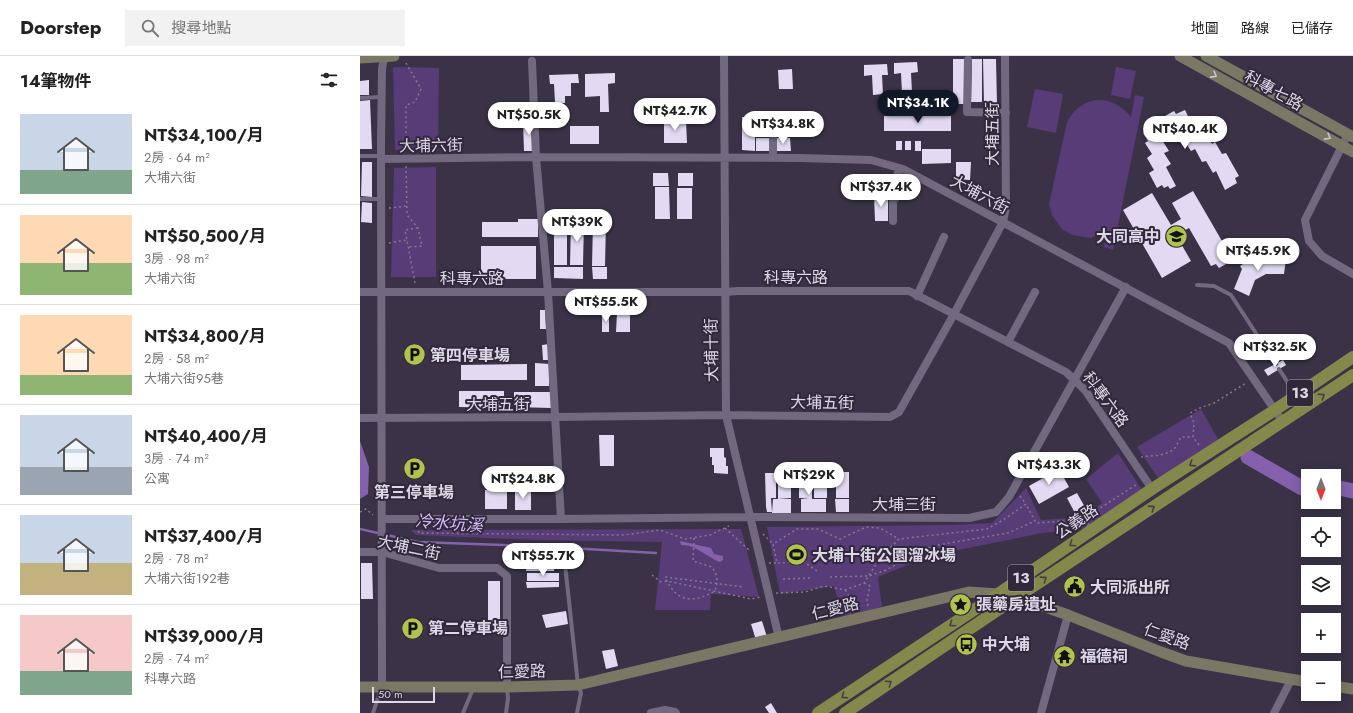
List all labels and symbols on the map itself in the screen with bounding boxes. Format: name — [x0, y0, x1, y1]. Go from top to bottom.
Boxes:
street label: 科專七路 — [1240, 65, 1307, 116]
one-way arrow — [1210, 70, 1217, 77]
pin: NT$34.1K — [877, 90, 959, 124]
pin: NT$42.7K — [634, 98, 716, 132]
pin: NT$50.5K — [488, 102, 570, 136]
street label: 大埔五街 — [981, 102, 1004, 166]
pin: NT$34.8K — [742, 111, 824, 145]
pin: NT$40.4K — [1144, 116, 1226, 150]
street label: 大埔六街 — [399, 133, 463, 158]
one-way arrow — [1324, 133, 1331, 140]
street label: 大埔六街 — [946, 169, 1013, 220]
pin: NT$37.4K — [840, 174, 922, 208]
pin: NT$39K — [544, 209, 610, 243]
school or university icon: 大同高中 — [1163, 223, 1189, 249]
place label: 大同高中 — [1096, 225, 1160, 248]
pin: NT$45.9K — [1217, 238, 1299, 272]
street label: 科專六路 — [764, 266, 828, 289]
street label: 科專六路 — [440, 267, 504, 290]
pin: NT$55.5K — [565, 289, 647, 323]
street label: 大埔十街 — [699, 318, 724, 382]
pin: NT$32.5K — [1234, 334, 1316, 368]
parking icon: 第四停車場 — [401, 342, 427, 368]
place label: 第四停車場 — [430, 344, 510, 367]
street label: 科專六路 — [1077, 367, 1134, 432]
road number: 13 — [1287, 380, 1313, 406]
street label: 大埔五街 — [790, 390, 854, 415]
street label: 大埔五街 — [466, 393, 530, 416]
one-way arrow — [1318, 393, 1325, 401]
pin: NT$43.3K — [1008, 452, 1090, 486]
parking icon: 第三停車場 — [401, 455, 427, 481]
one-way arrow — [1189, 459, 1196, 466]
pin: NT$29K — [776, 462, 842, 496]
pin: NT$24.8K — [482, 466, 564, 500]
north arrow — [1301, 469, 1341, 509]
place label: 第三停車場 — [374, 481, 454, 504]
street label: 大埔三街 — [872, 493, 936, 516]
street label: 公義路 — [1050, 498, 1103, 544]
one-way arrow — [1148, 505, 1155, 513]
water label: 冷水坑溪 — [414, 509, 486, 537]
street label: 大埔二街 — [375, 530, 443, 565]
one-way arrow — [1069, 539, 1076, 547]
sports icon: 大埔十街公園溜冰場 — [783, 542, 809, 568]
pin: NT$55.7K — [502, 543, 584, 577]
place label: 大埔十街公園溜冰場 — [812, 544, 956, 567]
road number: 13 — [1008, 565, 1034, 591]
public building icon: 大同派出所 — [1061, 574, 1087, 600]
place label: 大同派出所 — [1090, 576, 1170, 599]
one-way arrow — [1039, 577, 1046, 584]
place icon: 張藥房遺址 — [948, 591, 974, 617]
street label: 仁愛路 — [809, 592, 861, 625]
place label: 張藥房遺址 — [976, 593, 1056, 616]
parking icon: 第二停車場 — [400, 615, 426, 641]
place label: 第二停車場 — [428, 617, 508, 640]
street label: 仁愛路 — [1140, 617, 1193, 655]
one-way arrow — [949, 619, 956, 627]
bus stop icon: 中大埔 — [953, 631, 979, 657]
place label: 中大埔 — [982, 633, 1030, 656]
temple icon: 福德祠 — [1052, 643, 1078, 669]
place label: 福德祠 — [1080, 645, 1128, 668]
street label: 仁愛路 — [498, 660, 546, 683]
one-way arrow — [885, 680, 892, 688]
scale bar — [372, 685, 435, 704]
one-way arrow — [841, 691, 848, 699]

